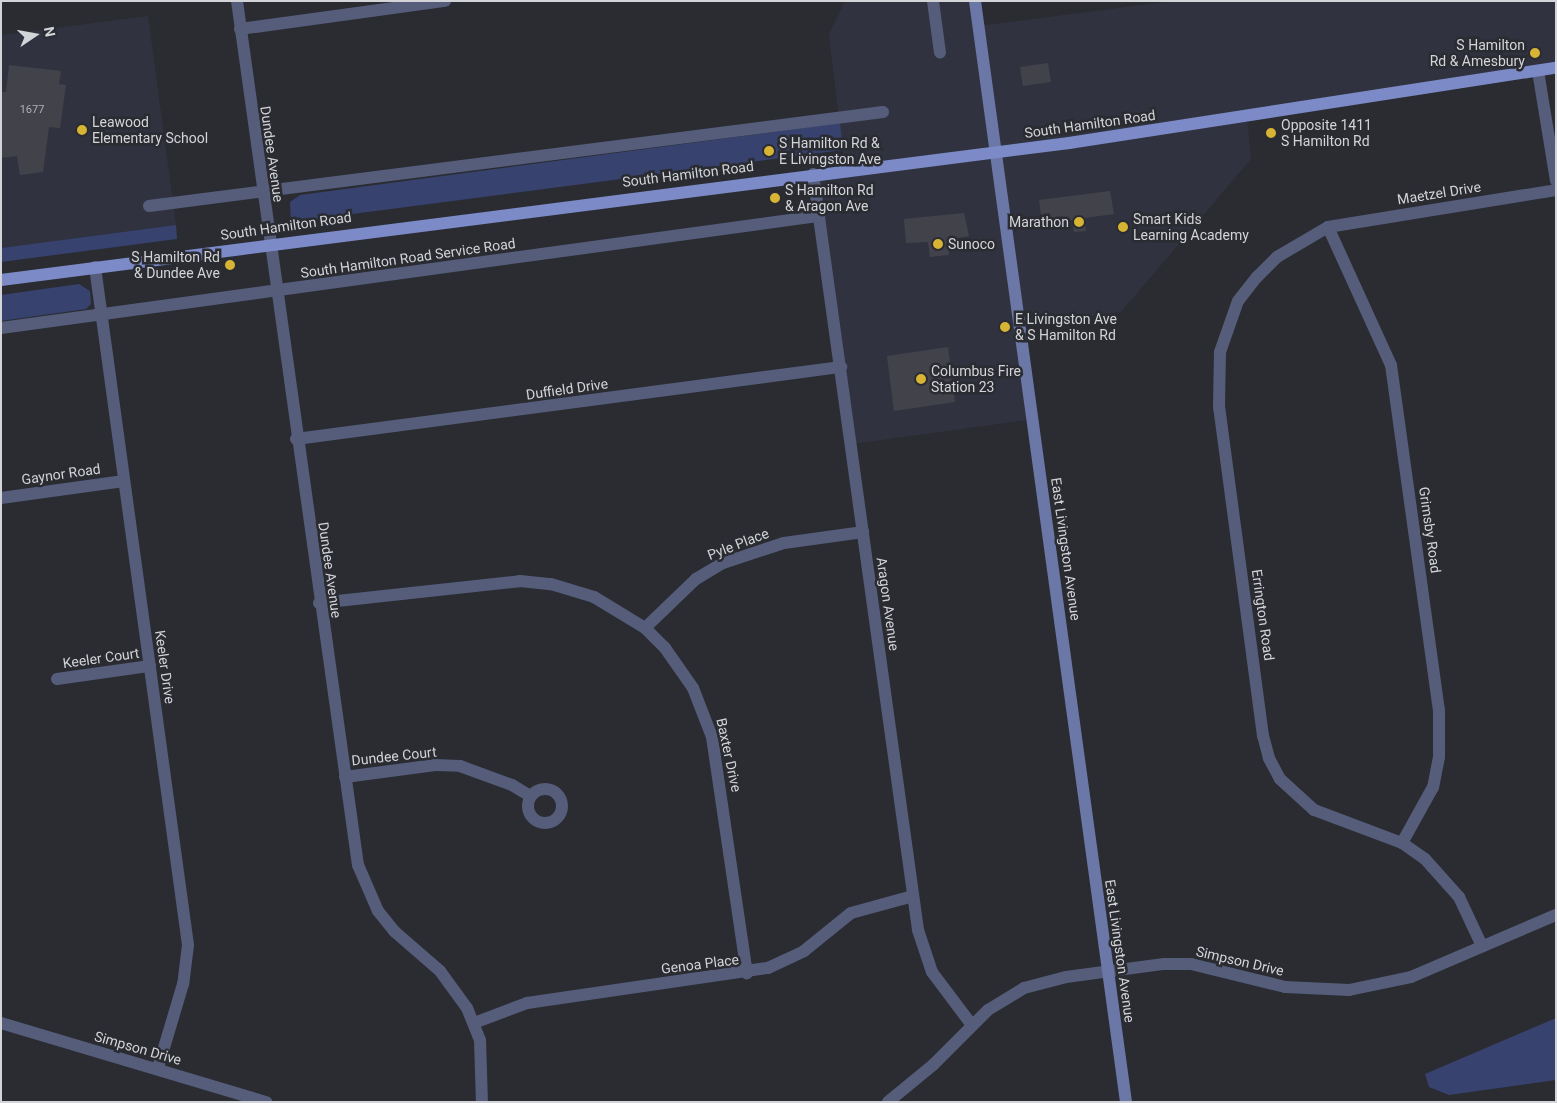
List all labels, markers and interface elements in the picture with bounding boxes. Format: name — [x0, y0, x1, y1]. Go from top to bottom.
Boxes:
north arrow — [10, 10, 60, 60]
text: N — [41, 25, 59, 38]
place label: S Hamilton Rd & Amesbury — [1430, 37, 1525, 70]
marker: S Hamilton Rd & Amesbury — [1529, 47, 1541, 59]
house number: 1677 — [20, 103, 44, 117]
street label: Dundee Avenue — [257, 105, 287, 203]
street label: South Hamilton Road — [1023, 106, 1157, 142]
place label: Leawood Elementary School — [92, 114, 208, 146]
place label: Opposite 1411 S Hamilton Rd — [1281, 117, 1372, 150]
marker: Leawood Elementary School — [76, 124, 88, 136]
marker: Opposite 1411 S Hamilton Rd — [1265, 127, 1277, 139]
place label: S Hamilton Rd & E Livingston Ave — [779, 135, 881, 168]
marker: S Hamilton Rd & E Livingston Ave — [763, 145, 775, 157]
street label: South Hamilton Road — [621, 158, 755, 190]
street label: Maetzel Drive — [1396, 178, 1482, 208]
place label: S Hamilton Rd & Aragon Ave — [785, 182, 874, 214]
marker: S Hamilton Rd & Aragon Ave — [769, 192, 781, 204]
street label: South Hamilton Road — [219, 208, 353, 244]
place label: Smart Kids Learning Academy — [1133, 211, 1249, 243]
place label: Marathon — [1009, 214, 1069, 230]
marker: Marathon — [1073, 216, 1085, 228]
marker: Smart Kids Learning Academy — [1117, 221, 1129, 233]
street label: South Hamilton Road Service Road — [299, 235, 517, 281]
place label: Sunoco — [948, 236, 995, 252]
marker: Sunoco — [932, 238, 944, 250]
place label: S Hamilton Rd & Dundee Ave — [131, 249, 220, 282]
marker: S Hamilton Rd & Dundee Ave — [224, 259, 236, 271]
place label: E Livingston Ave & S Hamilton Rd — [1015, 311, 1117, 344]
marker: E Livingston Ave & S Hamilton Rd — [999, 321, 1011, 333]
place label: Columbus Fire Station 23 — [931, 363, 1021, 396]
marker: Columbus Fire Station 23 — [915, 373, 927, 385]
street label: Duffield Drive — [525, 375, 609, 403]
street label: Gaynor Road — [20, 460, 102, 488]
street label: East Livingston Avenue — [1048, 476, 1084, 622]
street label: Grimsby Road — [1416, 486, 1444, 574]
street label: Dundee Avenue — [315, 521, 345, 619]
street label: Pyle Place — [705, 525, 771, 563]
street label: Aragon Avenue — [873, 556, 903, 652]
street label: Errington Road — [1248, 568, 1278, 662]
street label: Keeler Drive — [152, 629, 178, 705]
street label: Keeler Court — [62, 644, 140, 672]
street label: Baxter Drive — [713, 717, 745, 793]
street label: Dundee Court — [351, 743, 437, 769]
street label: East Livingston Avenue — [1102, 878, 1138, 1024]
street label: Simpson Drive — [1194, 943, 1286, 979]
street label: Genoa Place — [660, 951, 740, 977]
street label: Simpson Drive — [93, 1028, 183, 1068]

